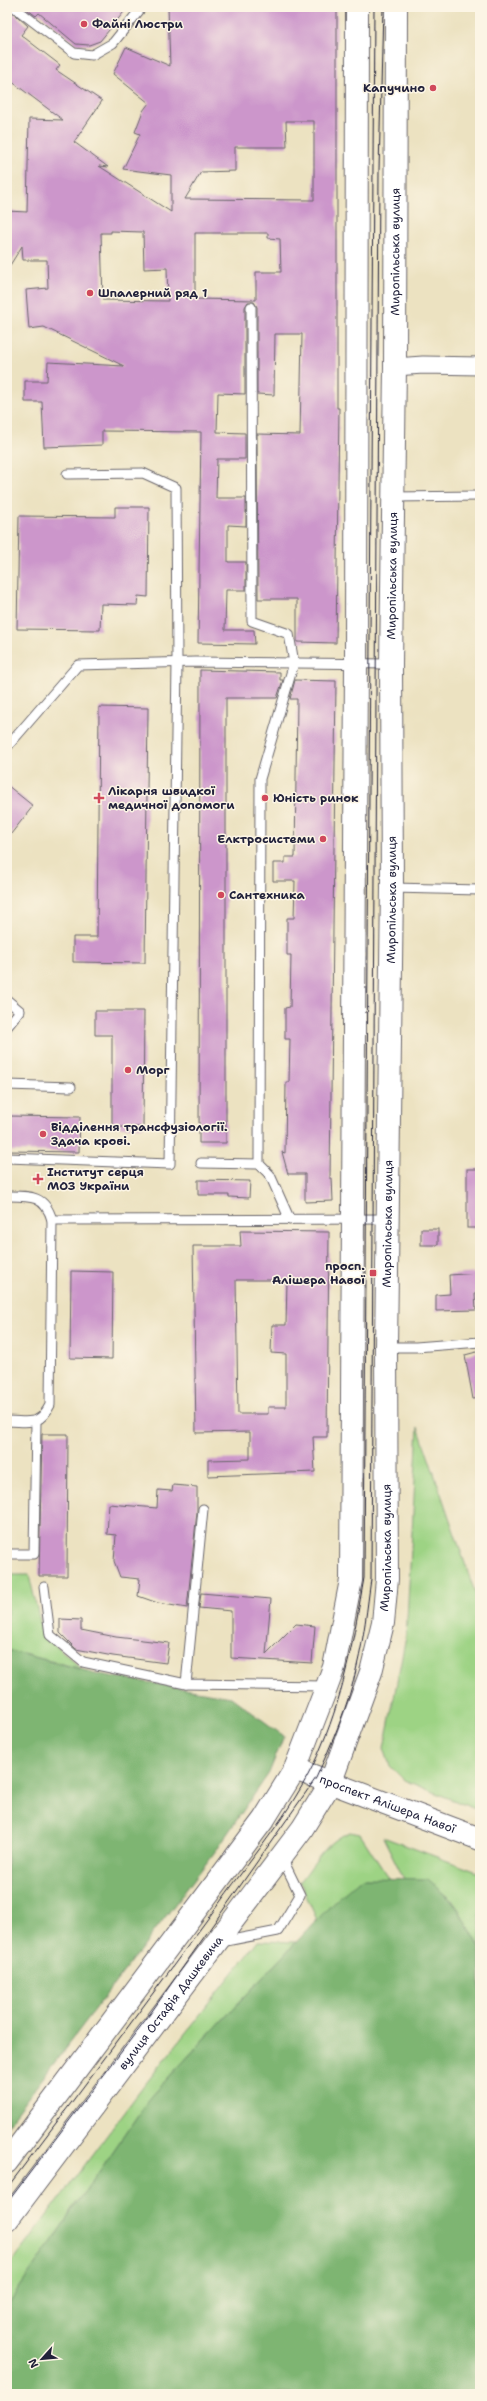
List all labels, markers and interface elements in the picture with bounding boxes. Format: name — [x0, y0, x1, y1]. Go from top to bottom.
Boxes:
place label: Файні Люстри — [92, 16, 184, 32]
marker: Файні Люстри — [79, 19, 89, 29]
place label: Капучино — [363, 80, 425, 96]
marker: Капучино — [428, 83, 438, 93]
street label: Миропільська вулиця — [387, 188, 403, 316]
place label: Шпалерний ряд 1 — [98, 285, 207, 301]
marker: Шпалерний ряд 1 — [85, 288, 95, 298]
street label: Миропільська вулиця — [383, 512, 401, 640]
place label: Лікарня швидкої медичної допомоги — [108, 783, 235, 813]
place label: Юність ринок — [273, 790, 359, 806]
marker: Лікарня швидкої медичної допомоги — [93, 792, 105, 804]
marker: Юність ринок — [260, 793, 270, 803]
place label: Елктросистеми — [217, 831, 316, 847]
marker: Елктросистеми — [318, 834, 328, 844]
street label: Миропільська вулиця — [383, 836, 400, 964]
place label: Сантехника — [229, 887, 305, 903]
marker: Сантехника — [216, 890, 226, 900]
place label: Морг — [136, 1062, 170, 1078]
marker: Морг — [123, 1065, 133, 1075]
place label: Відділення трансфузіології. Здача крові. — [51, 1119, 228, 1149]
marker: Відділення трансфузіології. Здача крові. — [38, 1129, 48, 1139]
street label: Миропільська вулиця — [379, 1160, 396, 1288]
place label: Інститут серця МОЗ України — [47, 1164, 144, 1194]
marker: Інститут серця МОЗ України — [32, 1173, 44, 1185]
place label: просп. Алішера Навої — [272, 1258, 365, 1288]
marker: просп. Алішера Навої — [368, 1268, 378, 1278]
street label: Миропільська вулиця — [376, 1484, 395, 1612]
street label: проспект Алішера Навої — [317, 1771, 458, 1837]
street label: вулиця Остафія Дашкевича — [115, 1932, 227, 2073]
north arrow — [22, 2339, 62, 2379]
text: N — [25, 2356, 42, 2371]

